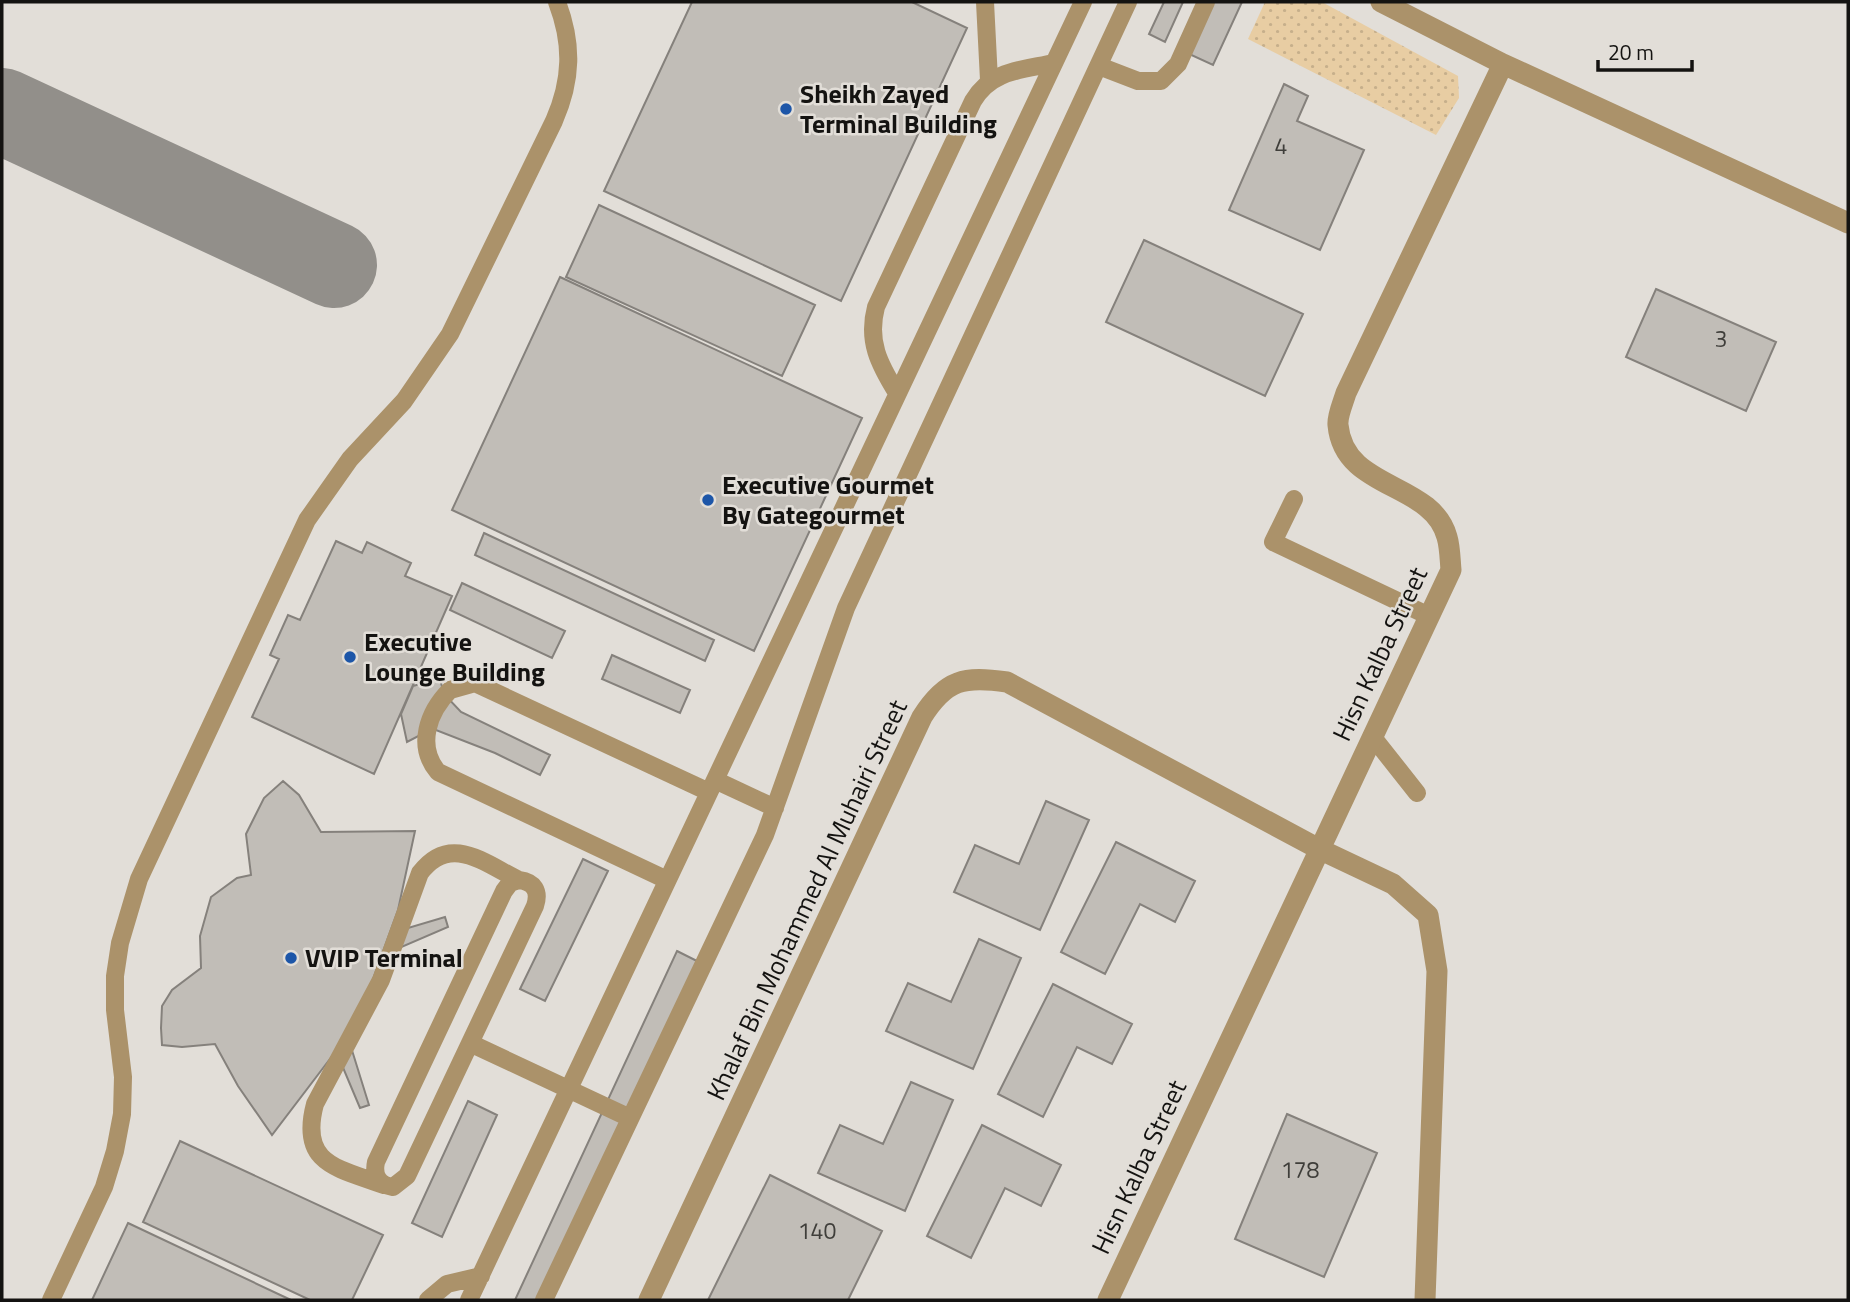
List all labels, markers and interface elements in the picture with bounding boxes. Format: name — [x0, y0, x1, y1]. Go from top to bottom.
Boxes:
scale bar — [1598, 28, 1692, 72]
text: 20 m — [1608, 36, 1654, 68]
place label: Sheikh Zayed Terminal Building — [800, 74, 997, 143]
marker: Sheikh Zayed Terminal Building — [778, 101, 794, 117]
house number: 4 — [1275, 128, 1287, 163]
house number: 3 — [1715, 321, 1727, 356]
place label: Executive Gourmet By Gategourmet — [722, 465, 934, 534]
marker: Executive Gourmet By Gategourmet — [700, 492, 716, 508]
street label: Hisn Kalba Street — [1322, 560, 1437, 747]
place label: Executive Lounge Building — [364, 622, 545, 691]
marker: Executive Lounge Building — [342, 649, 358, 665]
street label: Khalaf Bin Mohammed Al Muhairi Street — [696, 693, 917, 1107]
place label: VVIP Terminal — [305, 938, 463, 977]
marker: VVIP Terminal — [283, 950, 299, 966]
street label: Hisn Kalba Street — [1081, 1073, 1196, 1260]
house number: 178 — [1281, 1152, 1319, 1187]
house number: 140 — [798, 1213, 836, 1248]

